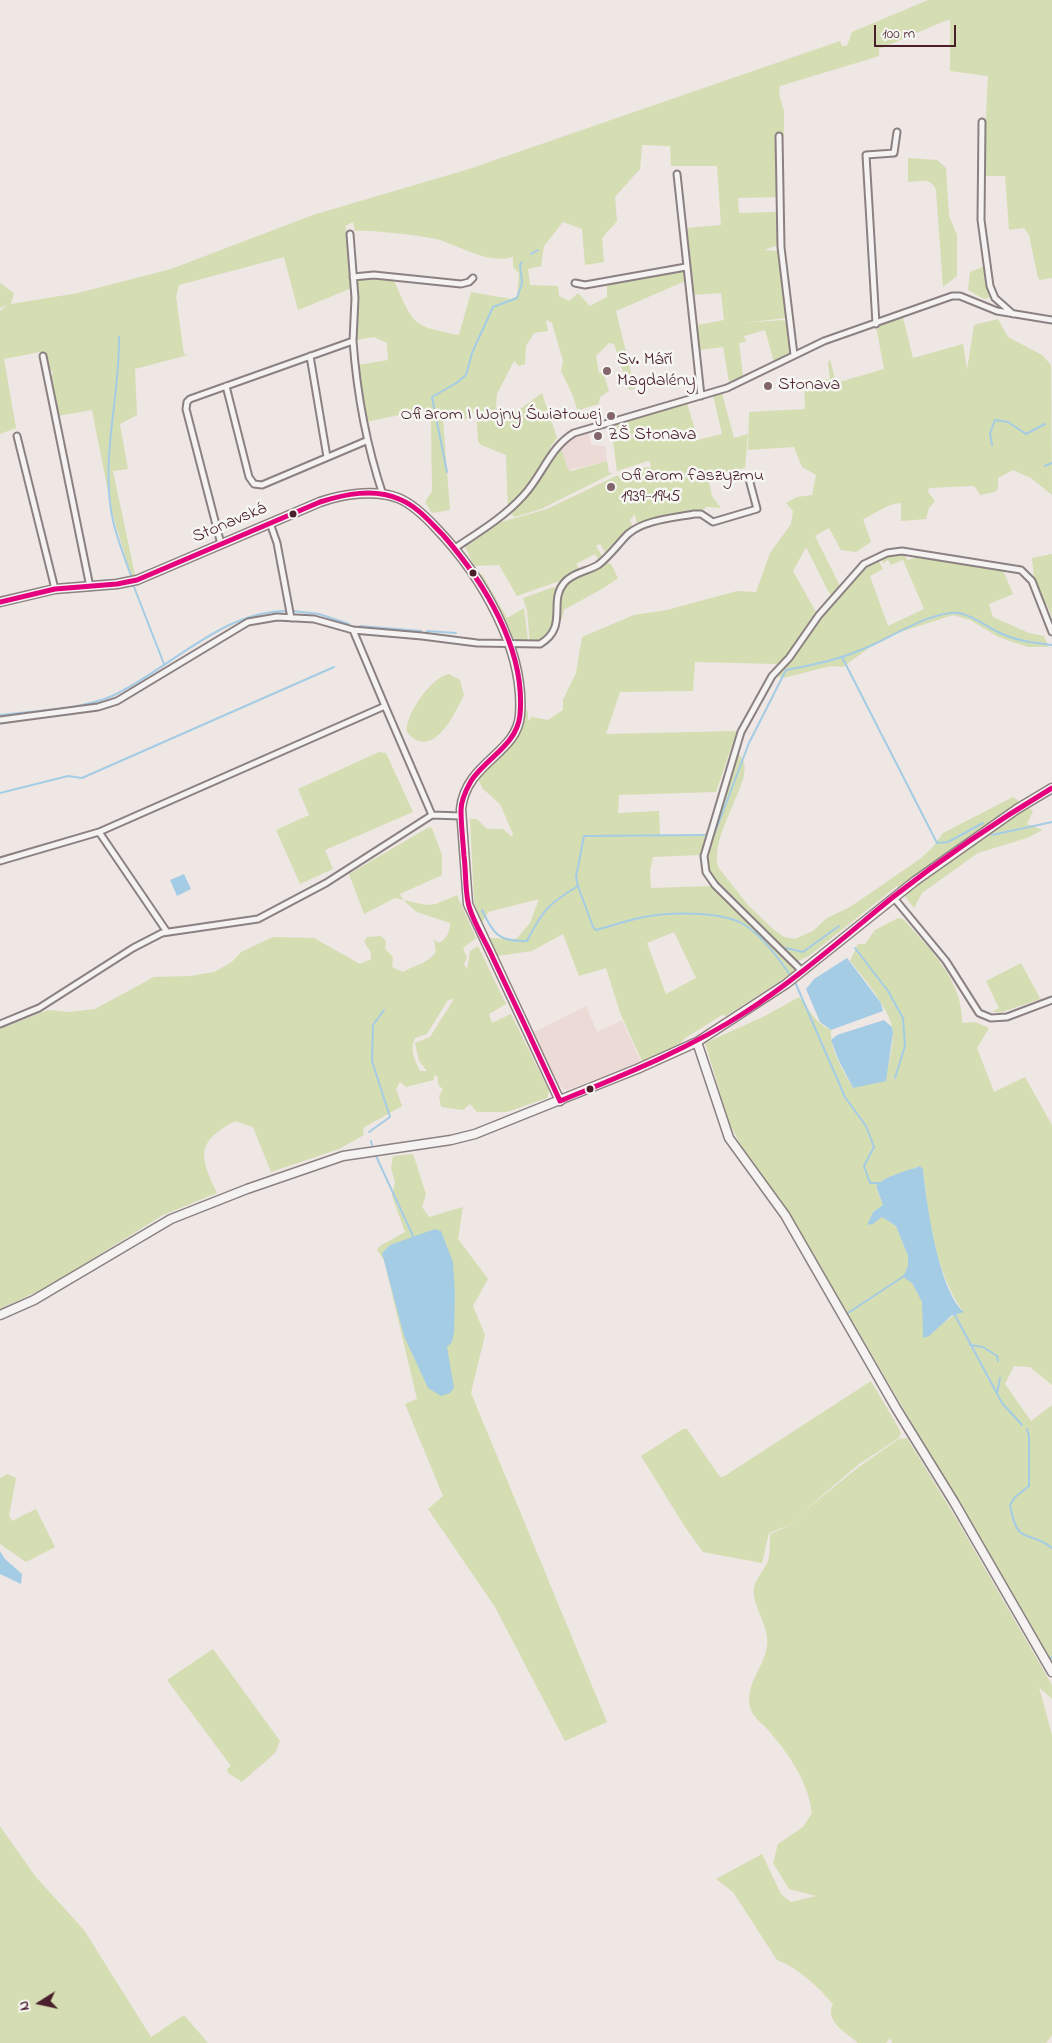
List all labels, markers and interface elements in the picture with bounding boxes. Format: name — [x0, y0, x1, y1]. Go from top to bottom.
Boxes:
scale bar — [877, 15, 960, 47]
text: 100 m — [882, 23, 915, 45]
place label: Sv. Máří Magdalény — [617, 350, 696, 392]
marker: Sv. Máří Magdalény — [601, 365, 613, 377]
place label: Stonava — [778, 375, 840, 397]
marker: Stonava — [762, 380, 774, 392]
place label: Ofiarom I Wojny Światowej — [401, 405, 601, 427]
marker: Ofiarom I Wojny Światowej — [605, 410, 617, 422]
place label: ZŠ Stonava — [608, 425, 697, 447]
marker: ZŠ Stonava — [592, 430, 604, 442]
place label: Ofiarom faszyzmu 1939-1945 — [621, 466, 764, 508]
marker: Ofiarom faszyzmu 1939-1945 — [605, 481, 617, 493]
street label: Stonavská — [190, 499, 270, 549]
unlabelled marker — [288, 509, 298, 519]
unlabelled marker — [468, 568, 478, 578]
unlabelled marker — [585, 1084, 595, 1094]
north arrow — [15, 1978, 65, 2028]
text: N — [14, 1999, 36, 2012]

